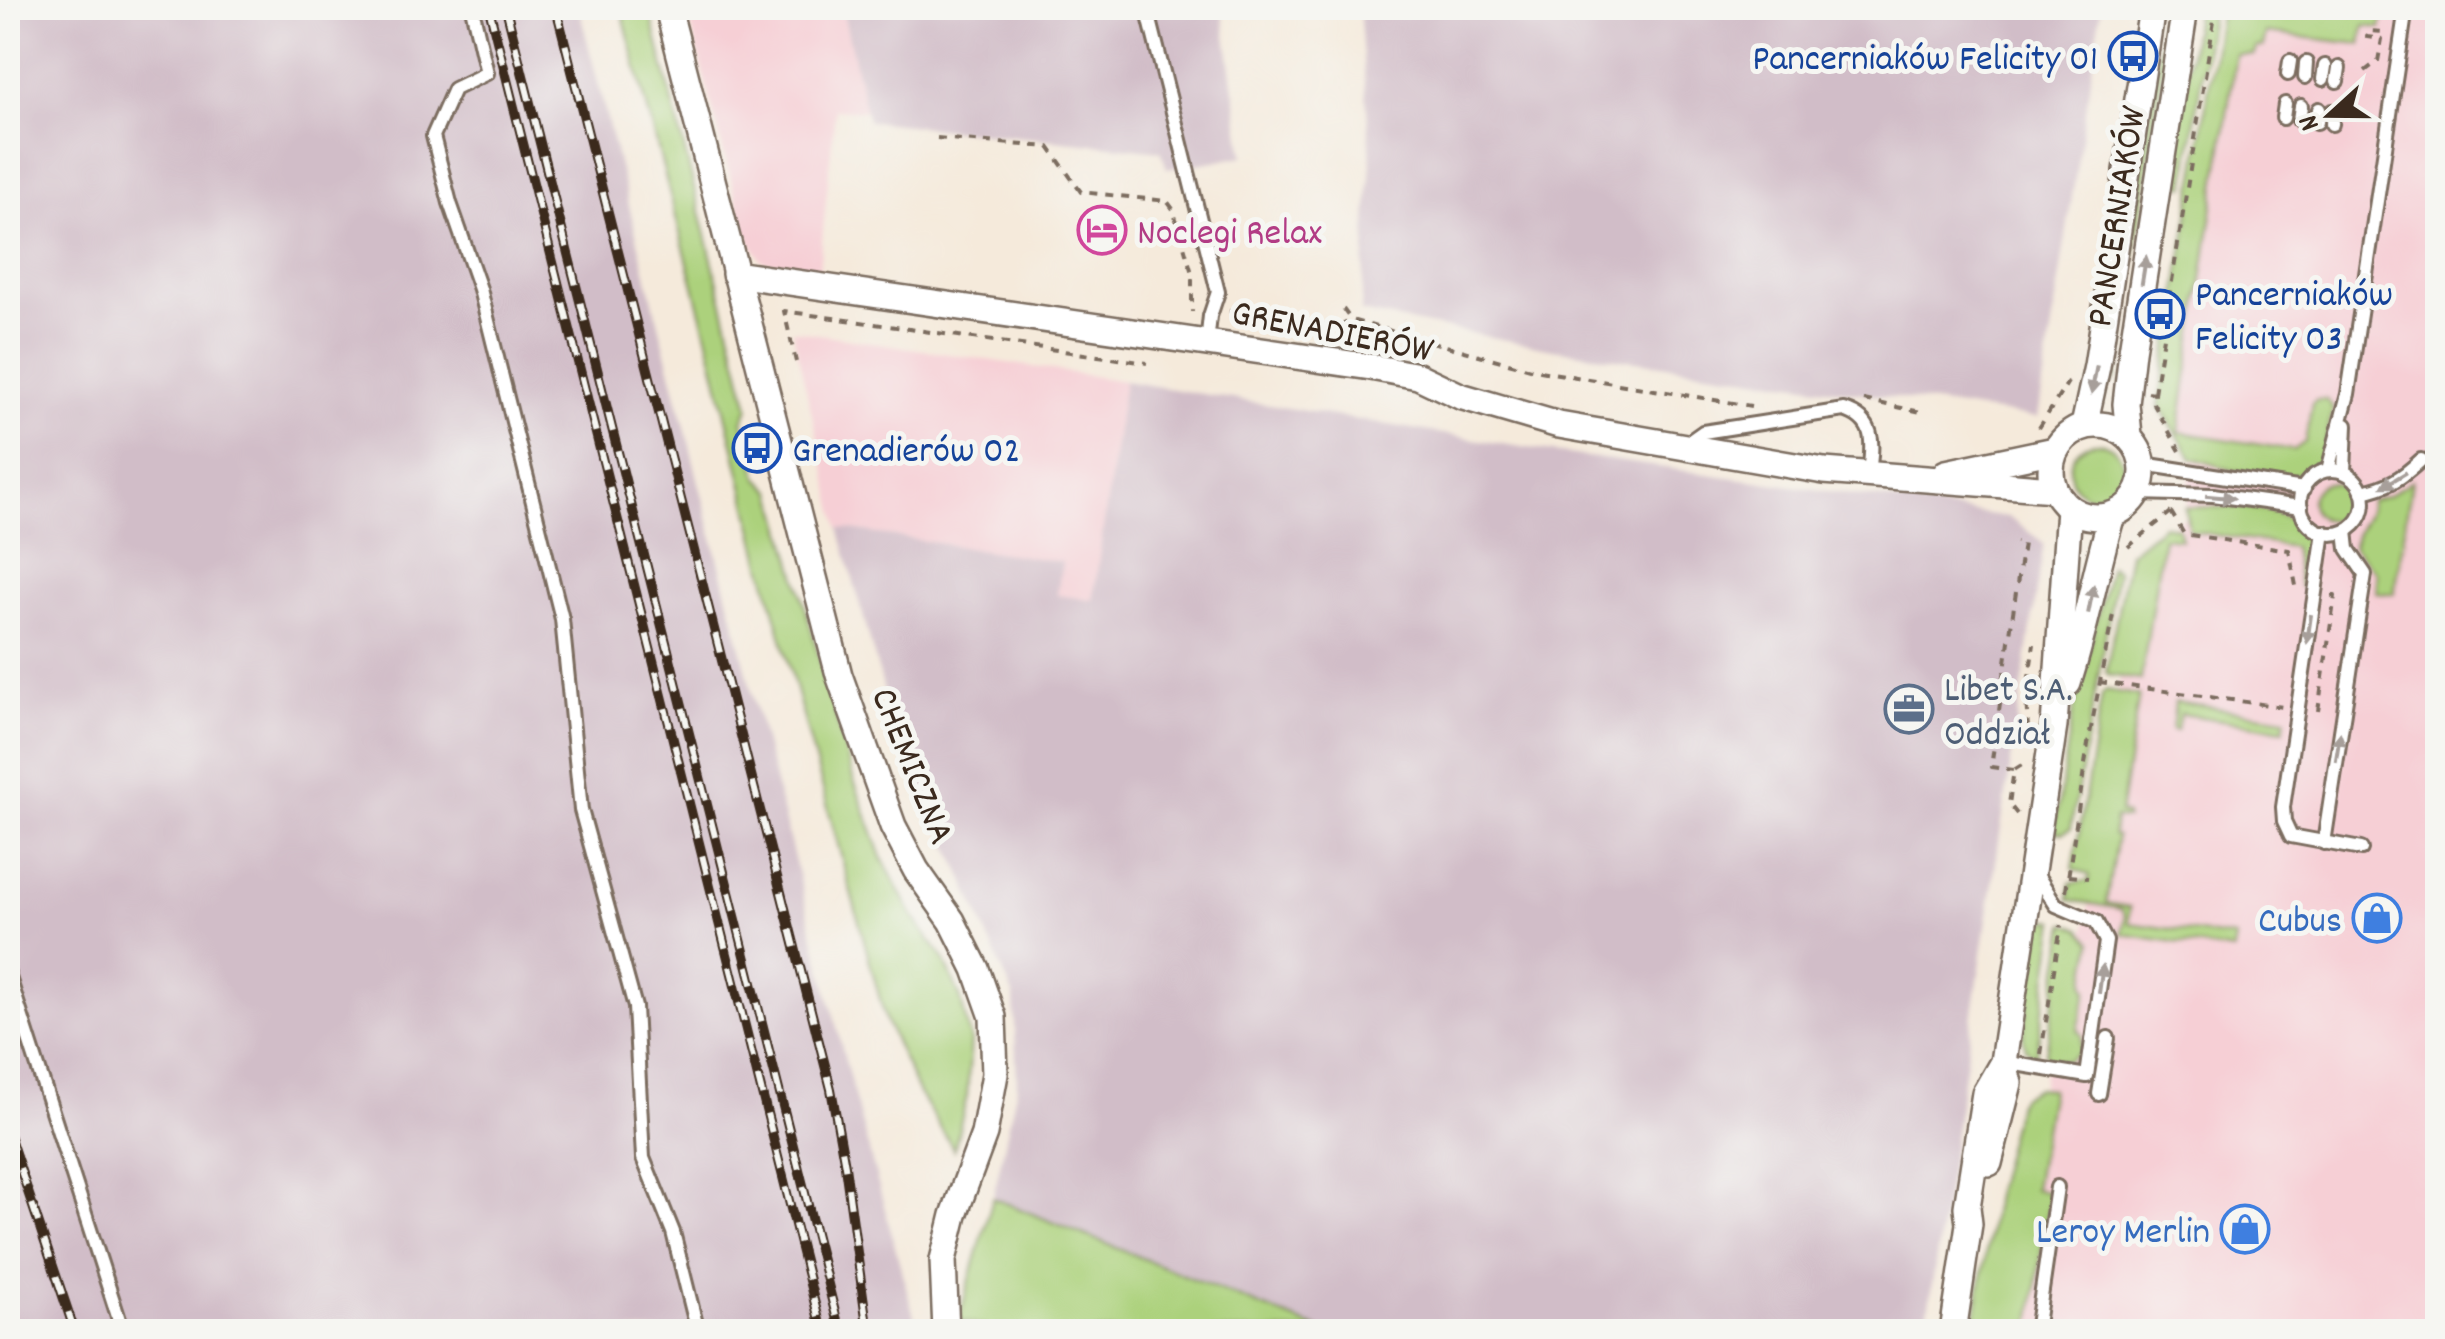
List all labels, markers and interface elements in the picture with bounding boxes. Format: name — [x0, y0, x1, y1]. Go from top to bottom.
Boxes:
bus stop icon: Pancerniaków Felicity 01 — [2107, 30, 2159, 82]
place label: Pancerniaków Felicity 01 — [1752, 34, 2098, 89]
north arrow — [2280, 65, 2380, 165]
street label: PANCERNIAKÓW — [2075, 102, 2164, 331]
text: N — [2290, 109, 2332, 136]
hotel icon: Noclegi Relax — [1076, 204, 1128, 256]
place label: Noclegi Relax — [1137, 208, 1322, 263]
one-way arrow — [2137, 254, 2152, 285]
place label: Pancerniaków Felicity 03 — [2195, 270, 2393, 369]
street label: GRENADIERÓW — [1227, 288, 1438, 381]
bus stop icon: Pancerniaków Felicity 03 — [2134, 288, 2186, 340]
one-way arrow — [2086, 365, 2101, 397]
bus stop icon: Grenadierów 02 — [731, 422, 783, 474]
place label: Grenadierów 02 — [792, 426, 1020, 481]
one-way arrow — [2380, 471, 2408, 488]
one-way arrow — [2204, 489, 2236, 505]
one-way arrow — [2083, 583, 2099, 614]
one-way arrow — [2301, 614, 2317, 645]
place label: Libet S.A. Oddział — [1944, 665, 2073, 764]
street label: CHEMICZNA — [854, 680, 966, 854]
office icon: Libet S.A. Oddział — [1883, 683, 1935, 735]
one-way arrow — [2331, 730, 2347, 762]
shop icon: Cubus — [2351, 892, 2403, 944]
place label: Cubus — [2258, 896, 2342, 951]
one-way arrow — [2093, 963, 2109, 994]
shop icon: Leroy Merlin — [2219, 1203, 2271, 1255]
place label: Leroy Merlin — [2036, 1207, 2210, 1262]

